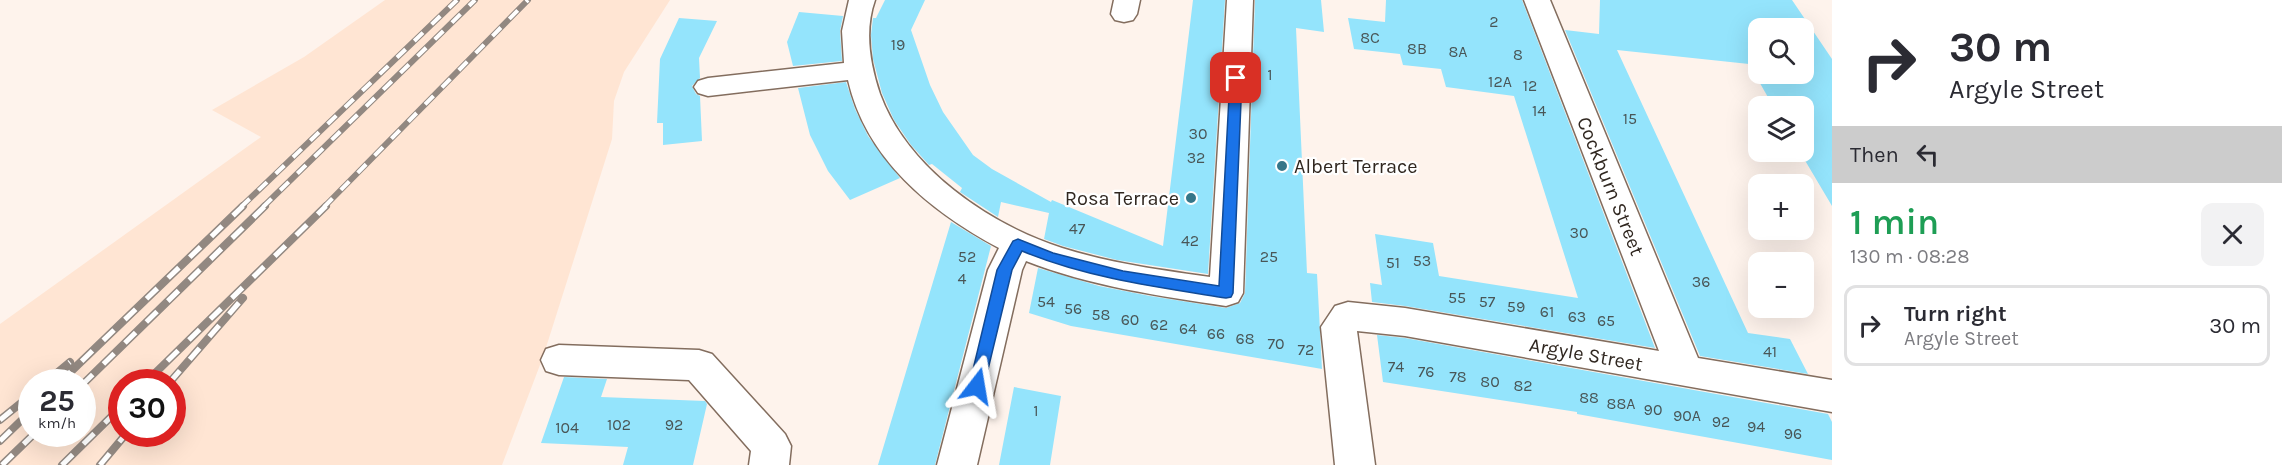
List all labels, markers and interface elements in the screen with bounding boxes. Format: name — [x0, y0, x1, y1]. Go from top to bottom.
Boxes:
house number: 2 — [1489, 12, 1499, 31]
map controls — [1748, 18, 1814, 318]
button: search — [1748, 18, 1814, 84]
text: 30 m — [1949, 22, 2052, 72]
icon: right — [1850, 24, 1928, 102]
house number: 8C — [1360, 28, 1380, 47]
house number: 19 — [891, 35, 905, 54]
house number: 8B — [1407, 39, 1427, 58]
house number: 8A — [1448, 42, 1468, 61]
house number: 8 — [1513, 45, 1523, 64]
pin — [1210, 52, 1261, 103]
icon: arrive — [1219, 61, 1252, 94]
house number: 1 — [1267, 65, 1273, 84]
house number: 12A — [1488, 72, 1512, 91]
text: Argyle Street — [1949, 73, 2104, 105]
house number: 12 — [1523, 76, 1537, 95]
button: layers — [1748, 96, 1814, 162]
house number: 14 — [1532, 101, 1546, 120]
house number: 15 — [1623, 109, 1637, 128]
street label: Cockburn Street — [1572, 113, 1649, 259]
house number: 30 — [1189, 124, 1207, 143]
icon: left — [1911, 138, 1944, 171]
text: Then — [1850, 142, 1899, 168]
house number: 32 — [1187, 148, 1205, 167]
place label: Albert Terrace — [1294, 155, 1418, 178]
marker: Albert Terrace — [1275, 159, 1289, 173]
button: + — [1748, 174, 1814, 240]
place label: Rosa Terrace — [1065, 187, 1179, 210]
marker: Rosa Terrace — [1184, 191, 1198, 205]
text: 1 min — [1850, 201, 1939, 243]
button: close — [2201, 203, 2264, 266]
house number: 47 — [1069, 219, 1086, 238]
house number: 30 — [1570, 223, 1588, 242]
house number: 42 — [1181, 231, 1199, 250]
text: 130 m · 08:28 — [1850, 245, 1969, 268]
house number: 52 — [958, 247, 976, 266]
house number: 25 — [1260, 247, 1278, 266]
house number: 53 — [1413, 251, 1431, 270]
button: − — [1748, 252, 1814, 318]
house number: 51 — [1386, 253, 1400, 272]
house number: 4 — [958, 269, 967, 288]
house number: 36 — [1692, 272, 1710, 291]
house number: 55 — [1448, 288, 1466, 307]
house number: 54 — [1037, 292, 1055, 311]
house number: 57 — [1479, 292, 1496, 311]
house number: 59 — [1507, 297, 1525, 316]
house number: 56 — [1064, 299, 1082, 318]
text: Turn right — [1904, 301, 2007, 327]
house number: 61 — [1540, 302, 1554, 321]
house number: 58 — [1092, 305, 1110, 324]
house number: 63 — [1568, 307, 1586, 326]
icon: right — [1853, 309, 1886, 342]
house number: 60 — [1121, 310, 1139, 329]
house number: 65 — [1597, 311, 1615, 330]
text: 30 m — [2209, 313, 2261, 339]
house number: 62 — [1150, 315, 1168, 334]
house number: 64 — [1179, 319, 1197, 338]
house number: 66 — [1207, 324, 1225, 343]
text: Argyle Street — [1904, 327, 2019, 350]
house number: 68 — [1236, 329, 1255, 348]
street label: Argyle Street — [1527, 333, 1645, 376]
house number: 70 — [1267, 334, 1285, 353]
house number: 72 — [1298, 340, 1314, 359]
house number: 41 — [1763, 342, 1777, 361]
position arrow — [945, 354, 1009, 418]
house number: 74 — [1388, 357, 1404, 376]
house number: 76 — [1418, 362, 1434, 381]
house number: 78 — [1449, 367, 1467, 386]
speed limit sign: 30 — [108, 369, 186, 447]
house number: 80 — [1480, 372, 1500, 391]
house number: 82 — [1513, 376, 1533, 395]
text: 25 — [39, 383, 75, 419]
house number: 88 — [1579, 388, 1599, 407]
house number: 88A — [1607, 394, 1635, 413]
house number: 90 — [1644, 400, 1662, 419]
house number: 1 — [1033, 401, 1039, 420]
house number: 90A — [1673, 406, 1701, 425]
house number: 92 — [1712, 412, 1730, 431]
text: km/h — [38, 414, 76, 432]
house number: 102 — [607, 415, 631, 434]
house number: 92 — [665, 415, 683, 434]
house number: 94 — [1747, 417, 1765, 436]
house number: 104 — [555, 418, 579, 437]
house number: 96 — [1784, 424, 1802, 443]

